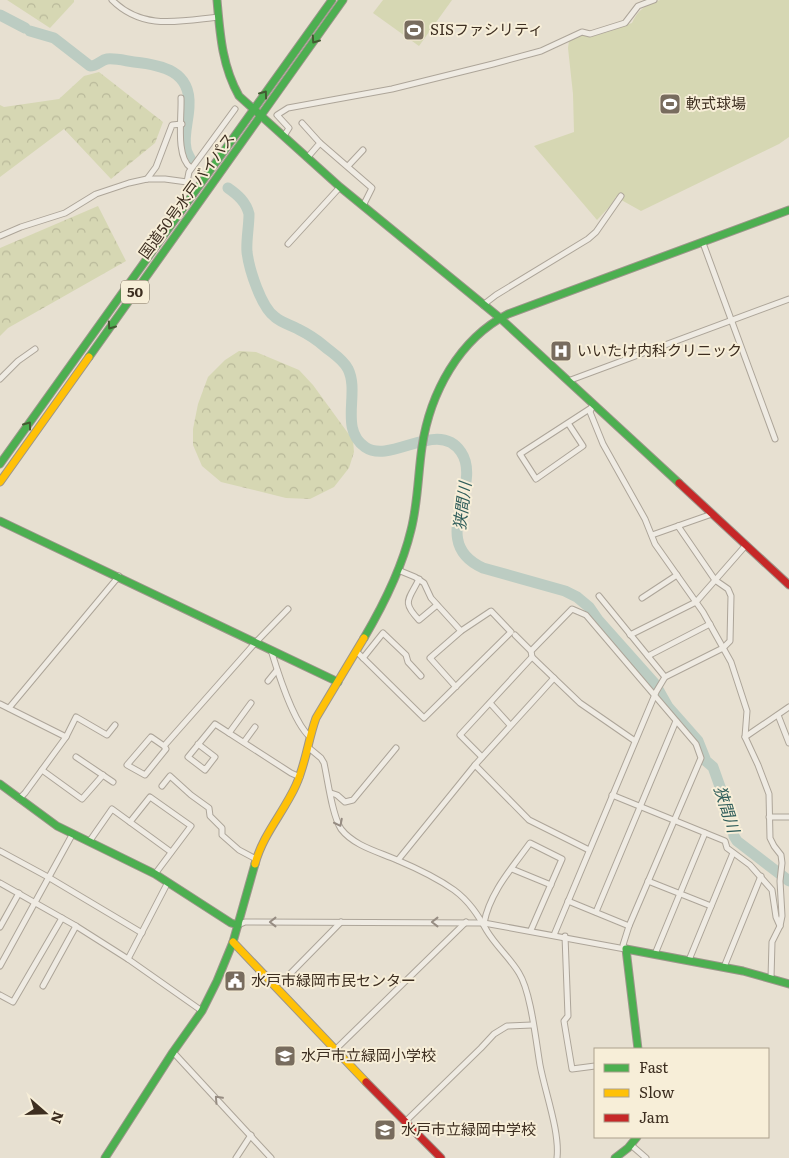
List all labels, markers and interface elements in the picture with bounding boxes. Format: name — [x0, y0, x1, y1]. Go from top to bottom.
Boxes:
place label: SISファシリティ — [430, 17, 543, 40]
sports icon: SISファシリティ — [402, 18, 426, 42]
one-way arrow — [312, 34, 321, 44]
one-way arrow — [258, 90, 267, 100]
place label: 軟式球場 — [686, 91, 746, 114]
sports icon: 軟式球場 — [658, 92, 682, 116]
street label: 国道50号水戸バイパス — [132, 127, 239, 263]
road number: 50 — [121, 280, 149, 304]
one-way arrow — [108, 320, 117, 330]
place label: いいたけ内科クリニック — [577, 338, 742, 361]
hospital icon: いいたけ内科クリニック — [549, 339, 573, 363]
one-way arrow — [22, 421, 32, 430]
water label: 狭間川 — [446, 479, 476, 531]
water label: 狭間川 — [709, 782, 747, 837]
one-way arrow — [333, 818, 343, 827]
one-way arrow — [268, 917, 276, 927]
one-way arrow — [431, 917, 438, 927]
place label: 水戸市緑岡市民センター — [251, 968, 416, 991]
public building icon: 水戸市緑岡市民センター — [223, 969, 247, 993]
place label: 水戸市立緑岡小学校 — [301, 1043, 436, 1066]
school or university icon: 水戸市立緑岡小学校 — [273, 1044, 297, 1068]
legend — [594, 1048, 769, 1138]
text: Fast — [639, 1055, 668, 1078]
text: Slow — [639, 1080, 674, 1103]
north arrow — [20, 1088, 70, 1138]
one-way arrow — [215, 1096, 224, 1105]
text: Jam — [639, 1105, 670, 1128]
text: N — [47, 1109, 70, 1127]
place label: 水戸市立緑岡中学校 — [401, 1117, 536, 1140]
school or university icon: 水戸市立緑岡中学校 — [373, 1118, 397, 1142]

